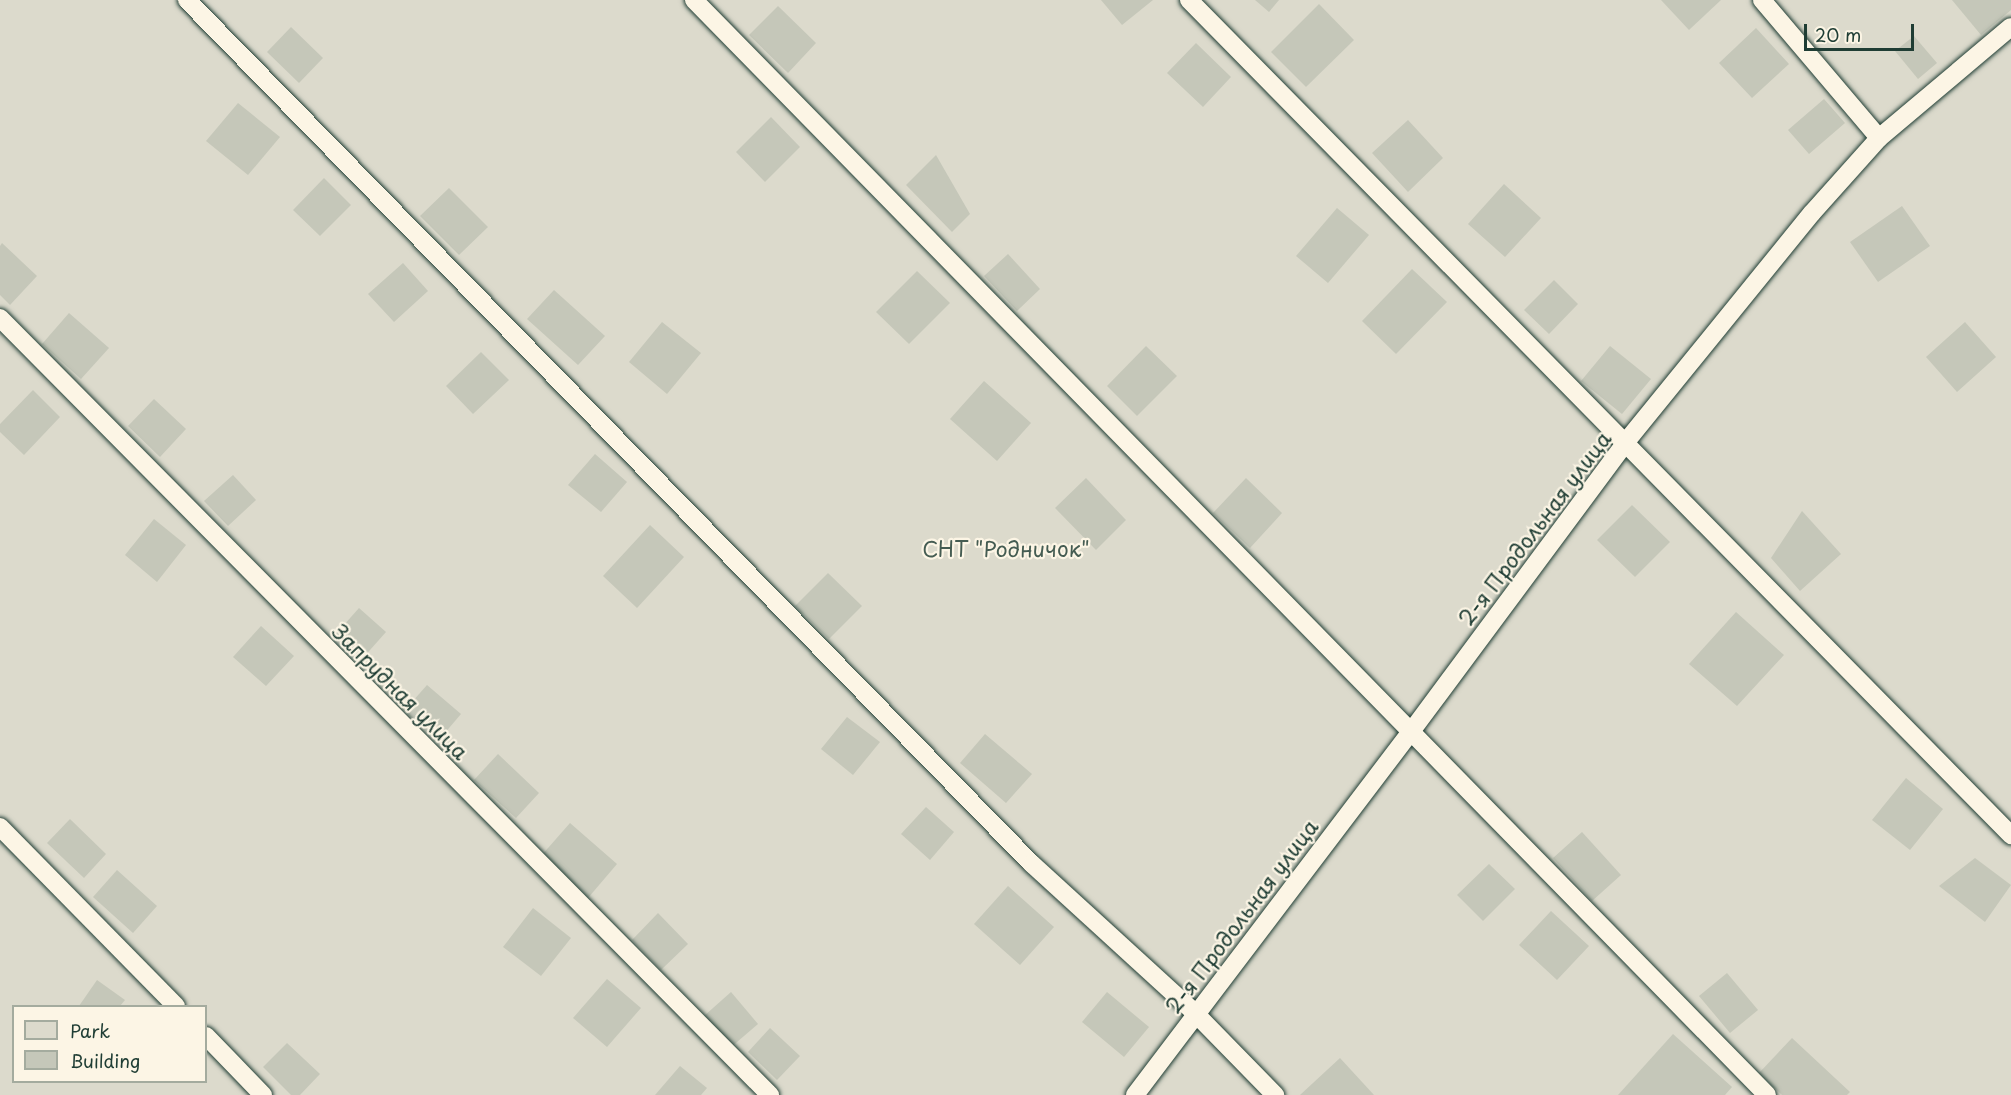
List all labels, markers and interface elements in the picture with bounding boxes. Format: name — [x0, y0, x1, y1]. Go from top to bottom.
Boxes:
scale bar — [1807, 12, 1916, 50]
text: 20 m — [1815, 21, 1861, 48]
street label: 2-я Продольная улица — [1452, 425, 1616, 631]
park label: СНТ "Родничок" — [922, 535, 1090, 561]
street label: Запрудная улица — [328, 618, 474, 764]
street label: 2-я Продольная улица — [1159, 813, 1323, 1019]
legend — [12, 1005, 207, 1083]
text: Park — [70, 1017, 110, 1044]
text: Building — [70, 1047, 140, 1074]

